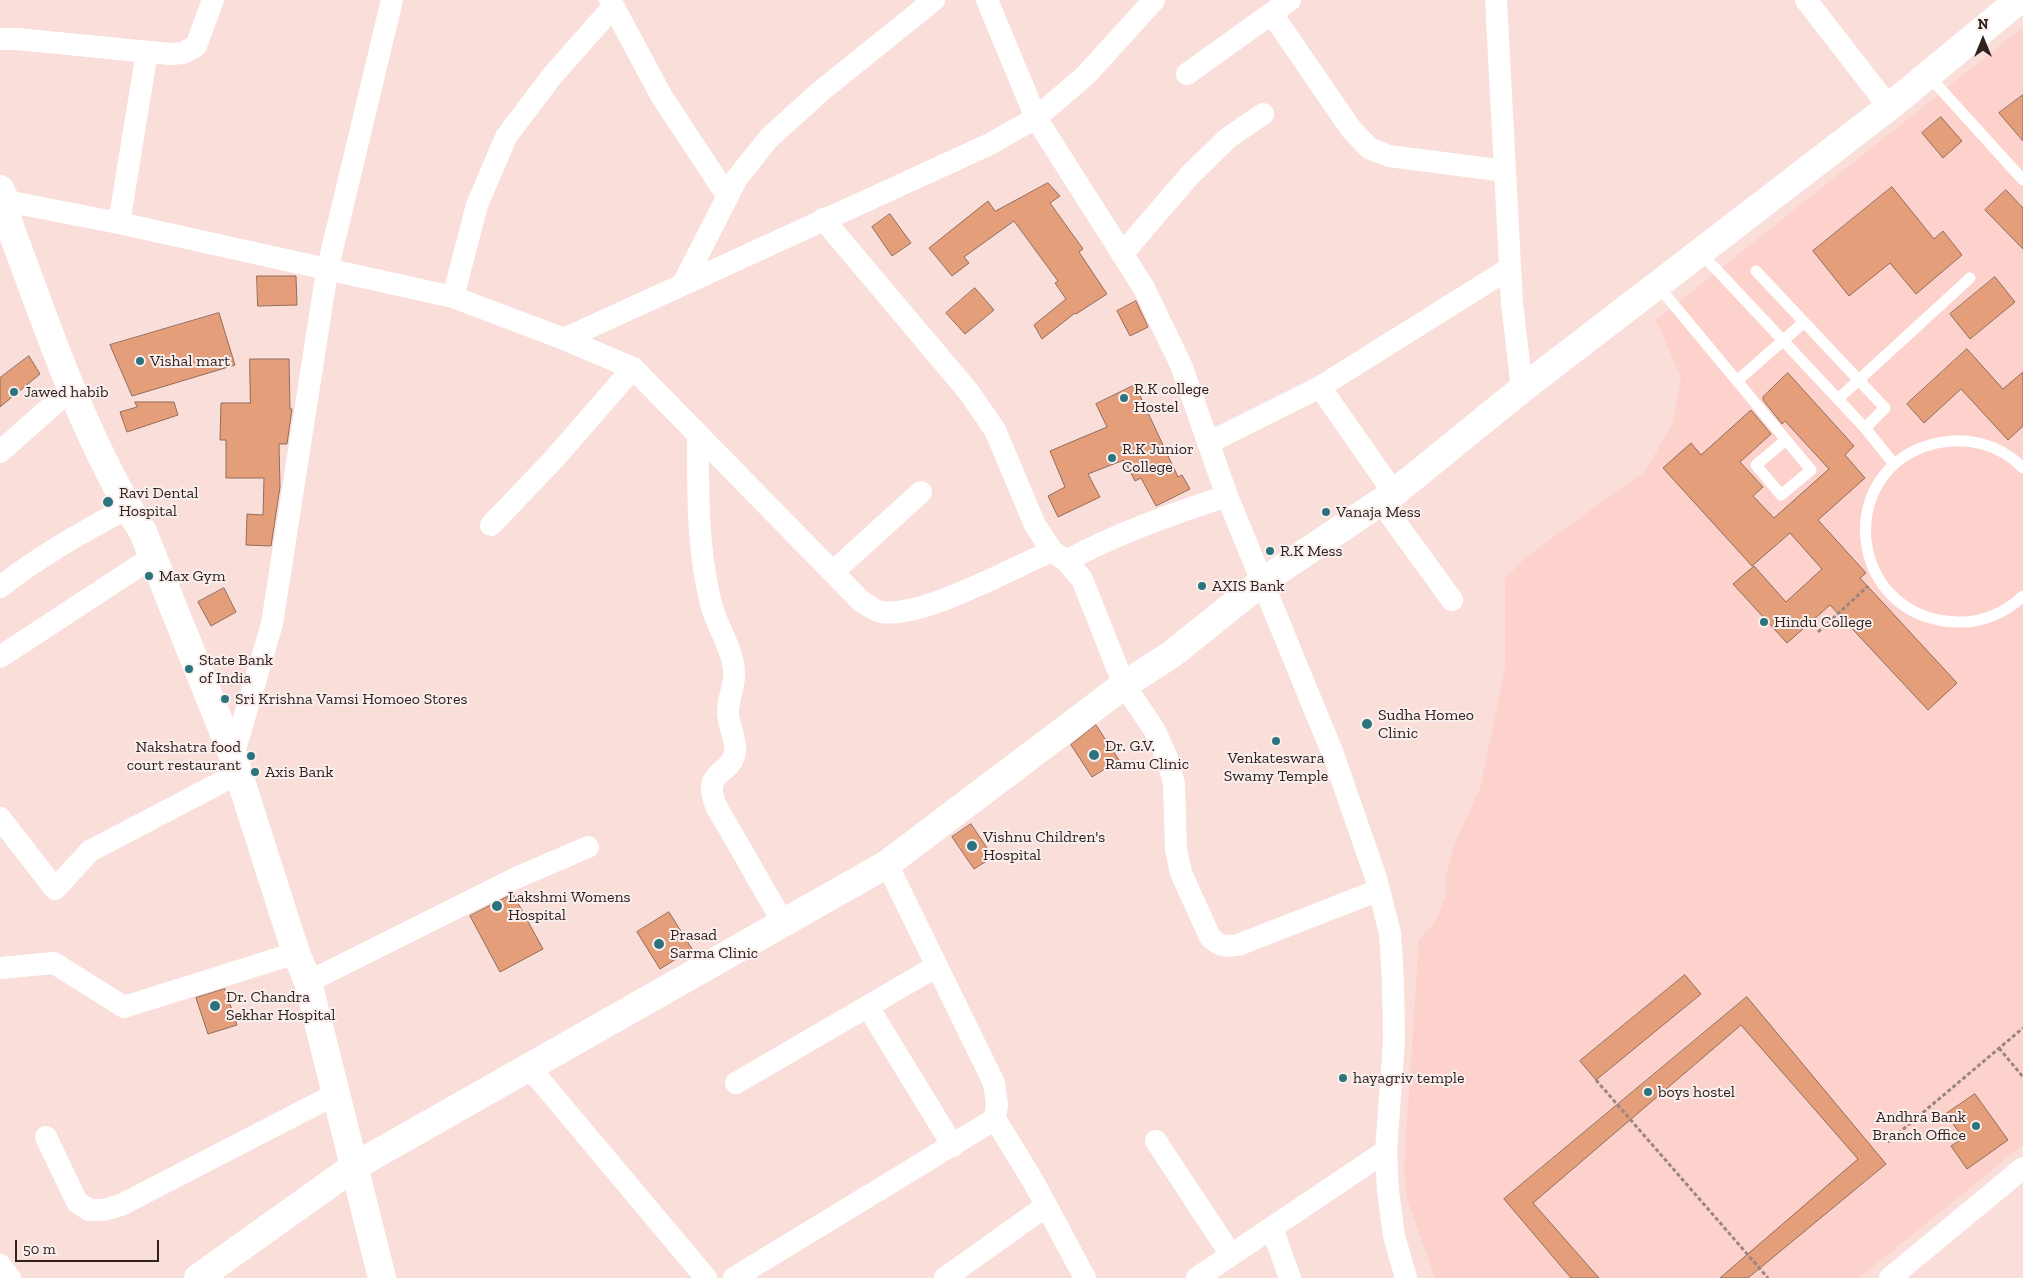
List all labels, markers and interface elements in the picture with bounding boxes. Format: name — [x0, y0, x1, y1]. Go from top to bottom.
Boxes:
north arrow — [1958, 15, 2008, 65]
text: N — [1978, 16, 1988, 33]
place label: Vishal mart — [150, 351, 230, 371]
marker: Vishal mart — [134, 355, 146, 367]
place label: R.K college Hostel — [1134, 379, 1209, 417]
place label: Jawed habib — [24, 382, 109, 402]
marker: Jawed habib — [8, 386, 20, 398]
marker: R.K college Hostel — [1118, 392, 1130, 404]
place label: R.K Junior College — [1122, 439, 1194, 477]
marker: R.K Junior College — [1106, 452, 1118, 464]
place label: Ravi Dental Hospital — [119, 483, 198, 521]
marker: Ravi Dental Hospital — [101, 495, 115, 509]
place label: Vanaja Mess — [1336, 502, 1421, 522]
marker: Vanaja Mess — [1320, 506, 1332, 518]
place label: R.K Mess — [1280, 541, 1342, 561]
marker: R.K Mess — [1264, 545, 1276, 557]
place label: Max Gym — [159, 566, 226, 586]
marker: Max Gym — [143, 570, 155, 582]
place label: AXIS Bank — [1212, 576, 1285, 596]
marker: AXIS Bank — [1196, 580, 1208, 592]
place label: Hindu College — [1774, 612, 1872, 632]
marker: Hindu College — [1758, 616, 1770, 628]
place label: State Bank of India — [199, 650, 273, 688]
marker: State Bank of India — [183, 663, 195, 675]
place label: Sri Krishna Vamsi Homoeo Stores — [235, 689, 468, 709]
marker: Sri Krishna Vamsi Homoeo Stores — [219, 693, 231, 705]
place label: Sudha Homeo Clinic — [1378, 705, 1474, 743]
marker: Sudha Homeo Clinic — [1360, 717, 1374, 731]
marker: Venkateswara Swamy Temple — [1270, 735, 1282, 747]
place label: Dr. G.V. Ramu Clinic — [1105, 736, 1189, 774]
place label: Nakshatra food court restaurant — [127, 737, 241, 775]
marker: Dr. G.V. Ramu Clinic — [1087, 748, 1101, 762]
place label: Venkateswara Swamy Temple — [1224, 748, 1328, 786]
marker: Nakshatra food court restaurant — [245, 750, 257, 762]
place label: Axis Bank — [265, 762, 334, 782]
marker: Axis Bank — [249, 766, 261, 778]
place label: Vishnu Children's Hospital — [983, 827, 1105, 865]
marker: Vishnu Children's Hospital — [965, 839, 979, 853]
place label: Lakshmi Womens Hospital — [508, 887, 631, 925]
marker: Lakshmi Womens Hospital — [490, 899, 504, 913]
place label: Prasad Sarma Clinic — [670, 925, 758, 963]
marker: Prasad Sarma Clinic — [652, 937, 666, 951]
place label: Dr. Chandra Sekhar Hospital — [226, 987, 336, 1025]
marker: Dr. Chandra Sekhar Hospital — [208, 999, 222, 1013]
place label: hayagriv temple — [1353, 1068, 1465, 1088]
marker: hayagriv temple — [1337, 1072, 1349, 1084]
place label: boys hostel — [1658, 1082, 1735, 1102]
marker: boys hostel — [1642, 1086, 1654, 1098]
place label: Andhra Bank Branch Office — [1872, 1107, 1966, 1145]
marker: Andhra Bank Branch Office — [1970, 1120, 1982, 1132]
scale bar — [18, 1230, 161, 1262]
text: 50 m — [23, 1240, 56, 1258]

